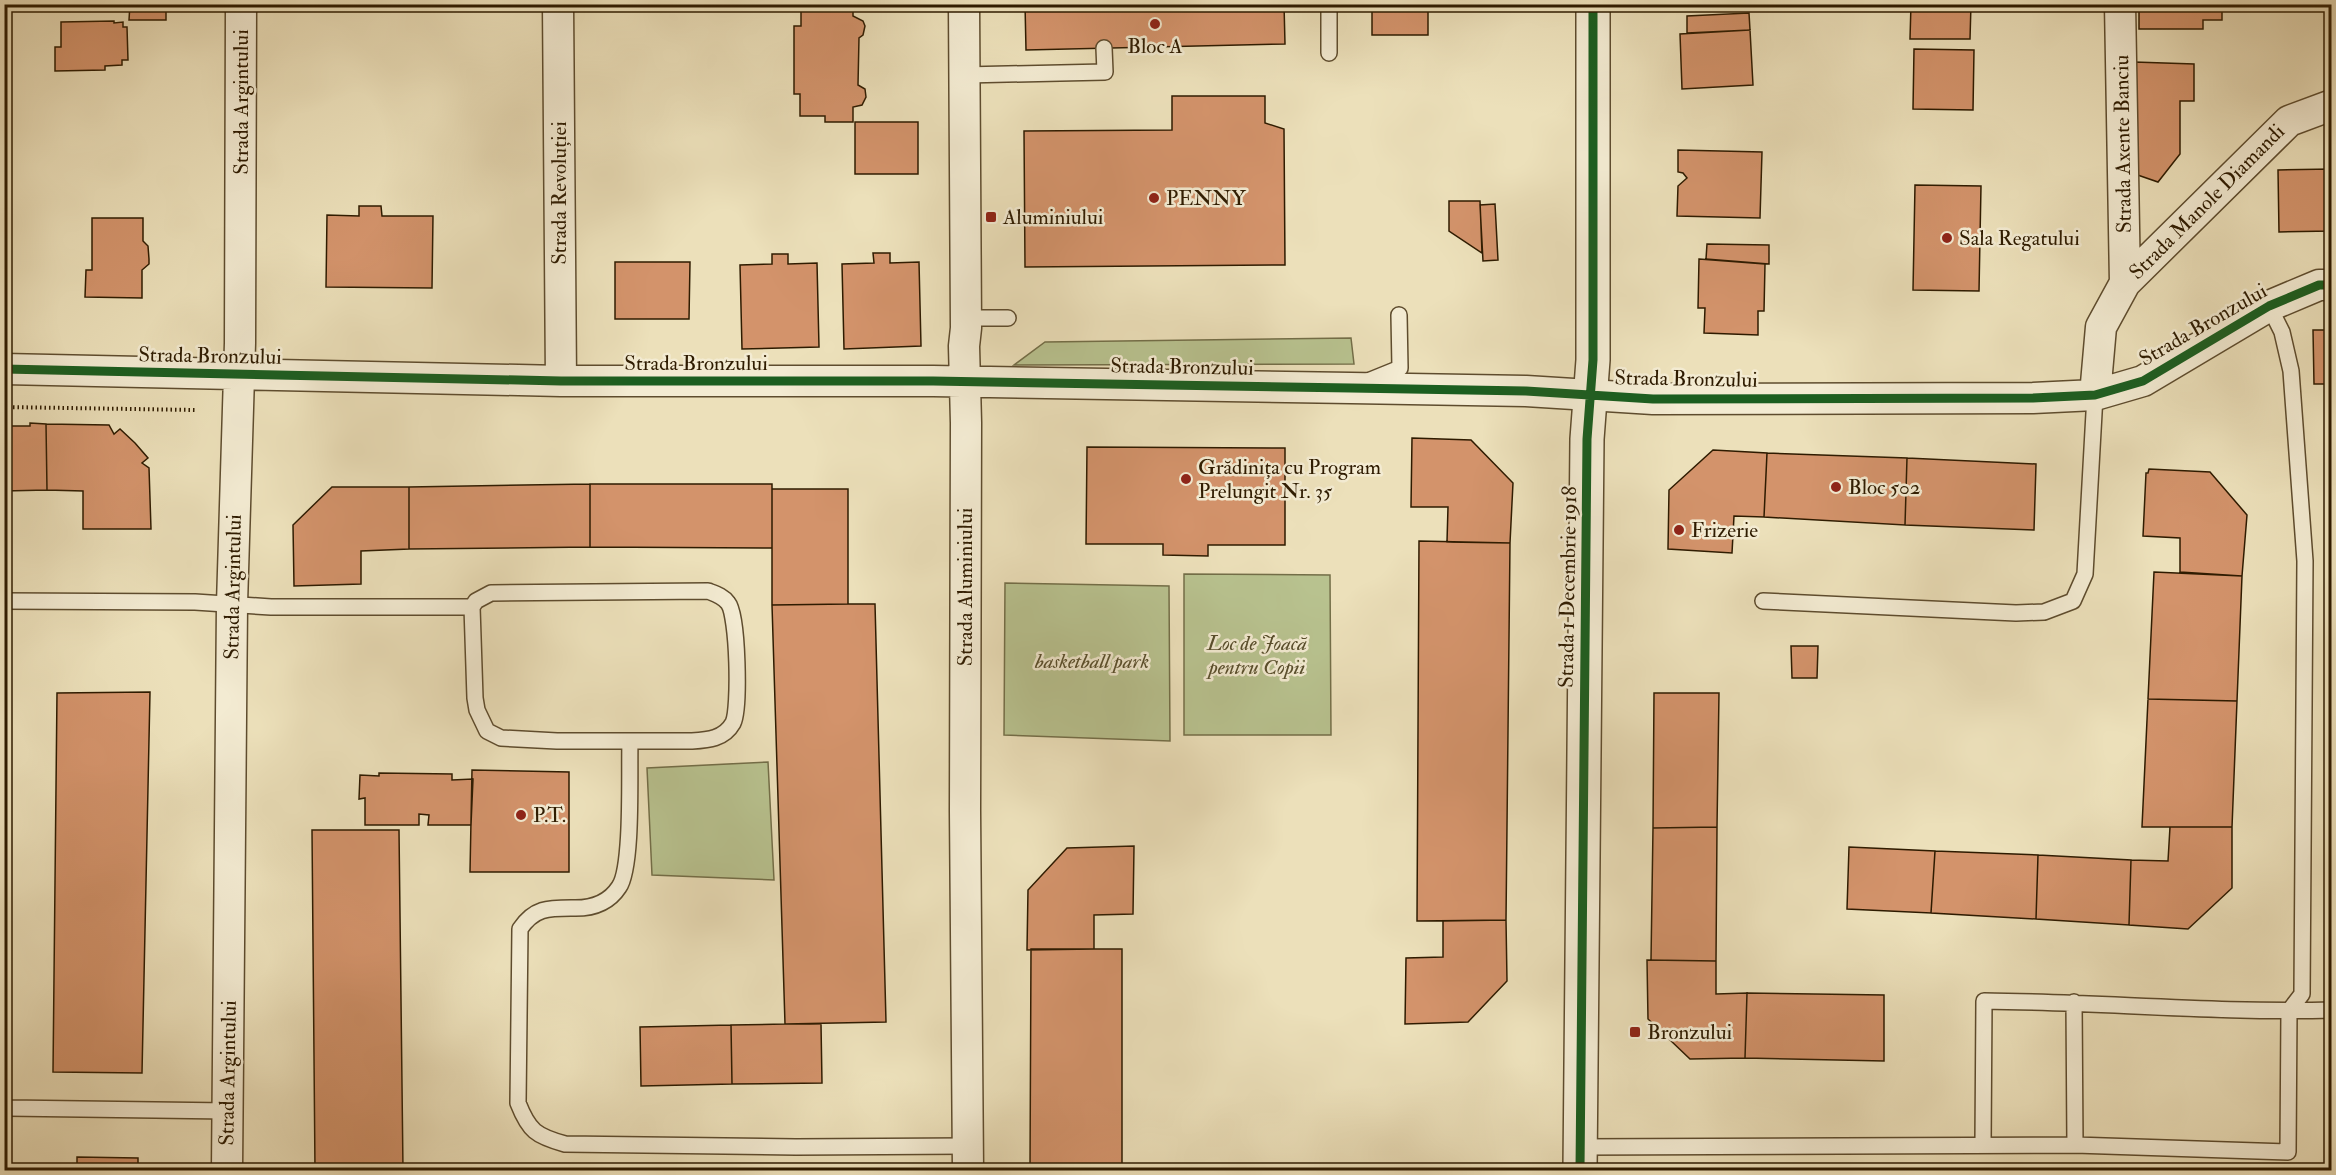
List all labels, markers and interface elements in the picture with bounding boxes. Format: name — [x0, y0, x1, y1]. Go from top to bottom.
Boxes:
marker: Bloc A — [1148, 17, 1162, 31]
street label: Strada Argintului — [228, 29, 255, 175]
place label: Bloc A — [1127, 33, 1183, 60]
street label: Strada Axente Banciu — [2108, 54, 2138, 233]
street label: Strada Manole Diamandi — [2123, 118, 2291, 286]
street label: Strada Revoluției — [546, 121, 573, 265]
place label: PENNY — [1166, 185, 1246, 212]
marker: PENNY — [1147, 191, 1161, 205]
place label: Aluminiului — [1002, 204, 1104, 231]
marker: Aluminiului — [984, 210, 998, 224]
place label: Sala Regatului — [1959, 225, 2080, 252]
marker: Sala Regatului — [1940, 231, 1954, 245]
street label: Strada Bronzului — [2134, 277, 2272, 373]
street label: Strada Bronzului — [138, 341, 282, 371]
street label: Strada Bronzului — [624, 350, 768, 377]
street label: Strada Bronzului — [1110, 352, 1254, 382]
street label: Strada Bronzului — [1614, 364, 1758, 394]
place label: Grădinița cu Program Prelungit Nr. 35 — [1198, 454, 1381, 505]
marker: Grădinița cu Program Prelungit Nr. 35 — [1179, 472, 1193, 486]
place label: Bloc 502 — [1848, 474, 1920, 501]
marker: Bloc 502 — [1829, 480, 1843, 494]
street label: Strada 1 Decembrie 1918 — [1553, 486, 1583, 688]
street label: Strada Aluminiului — [952, 507, 979, 666]
street label: Strada Argintului — [218, 514, 248, 660]
place label: Frizerie — [1691, 517, 1758, 544]
marker: Frizerie — [1672, 523, 1686, 537]
park label: Loc de Joacă pentru Copii — [1206, 630, 1308, 681]
park label: basketball park — [1034, 648, 1149, 675]
place label: P.T. — [533, 802, 566, 829]
marker: P.T. — [514, 808, 528, 822]
street label: Strada Argintului — [213, 1000, 243, 1146]
place label: Bronzului — [1647, 1019, 1733, 1046]
marker: Bronzului — [1628, 1025, 1642, 1039]

